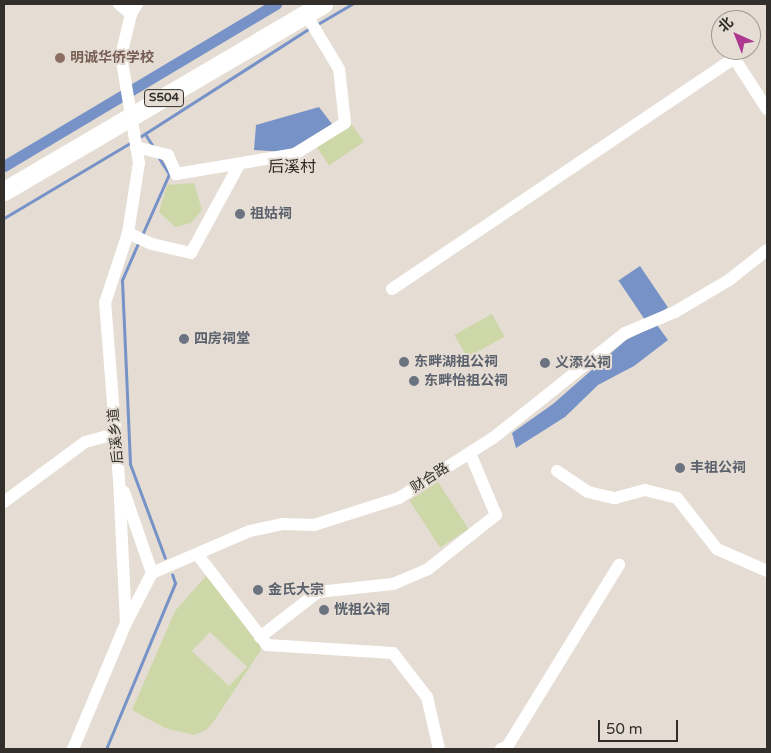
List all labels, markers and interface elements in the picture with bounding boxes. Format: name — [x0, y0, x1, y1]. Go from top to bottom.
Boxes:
north arrow — [711, 10, 761, 60]
text: 北 — [715, 14, 737, 36]
place label: 明诚华侨学校 — [70, 50, 154, 66]
marker: 明诚华侨学校 — [54, 52, 66, 64]
road number: S504 — [144, 89, 184, 108]
district label: 后溪村 — [268, 157, 316, 177]
place label: 祖姑祠 — [250, 206, 292, 222]
marker: 祖姑祠 — [234, 208, 246, 220]
place label: 四房祠堂 — [194, 331, 250, 347]
marker: 四房祠堂 — [178, 333, 190, 345]
place label: 东畔湖祖公祠 — [414, 354, 498, 370]
place label: 义添公祠 — [555, 355, 611, 371]
marker: 东畔湖祖公祠 — [398, 356, 410, 368]
marker: 义添公祠 — [539, 357, 551, 369]
place label: 东畔怡祖公祠 — [424, 373, 508, 389]
marker: 东畔怡祖公祠 — [408, 375, 420, 387]
street label: 后溪乡道 — [105, 407, 127, 465]
street label: 财合路 — [408, 460, 452, 496]
place label: 丰祖公祠 — [690, 460, 746, 476]
marker: 丰祖公祠 — [674, 462, 686, 474]
place label: 金氏大宗 — [268, 582, 324, 598]
marker: 金氏大宗 — [252, 584, 264, 596]
place label: 恍祖公祠 — [334, 602, 390, 618]
marker: 恍祖公祠 — [318, 604, 330, 616]
scale bar — [601, 710, 681, 742]
text: 50 m — [606, 720, 643, 738]

